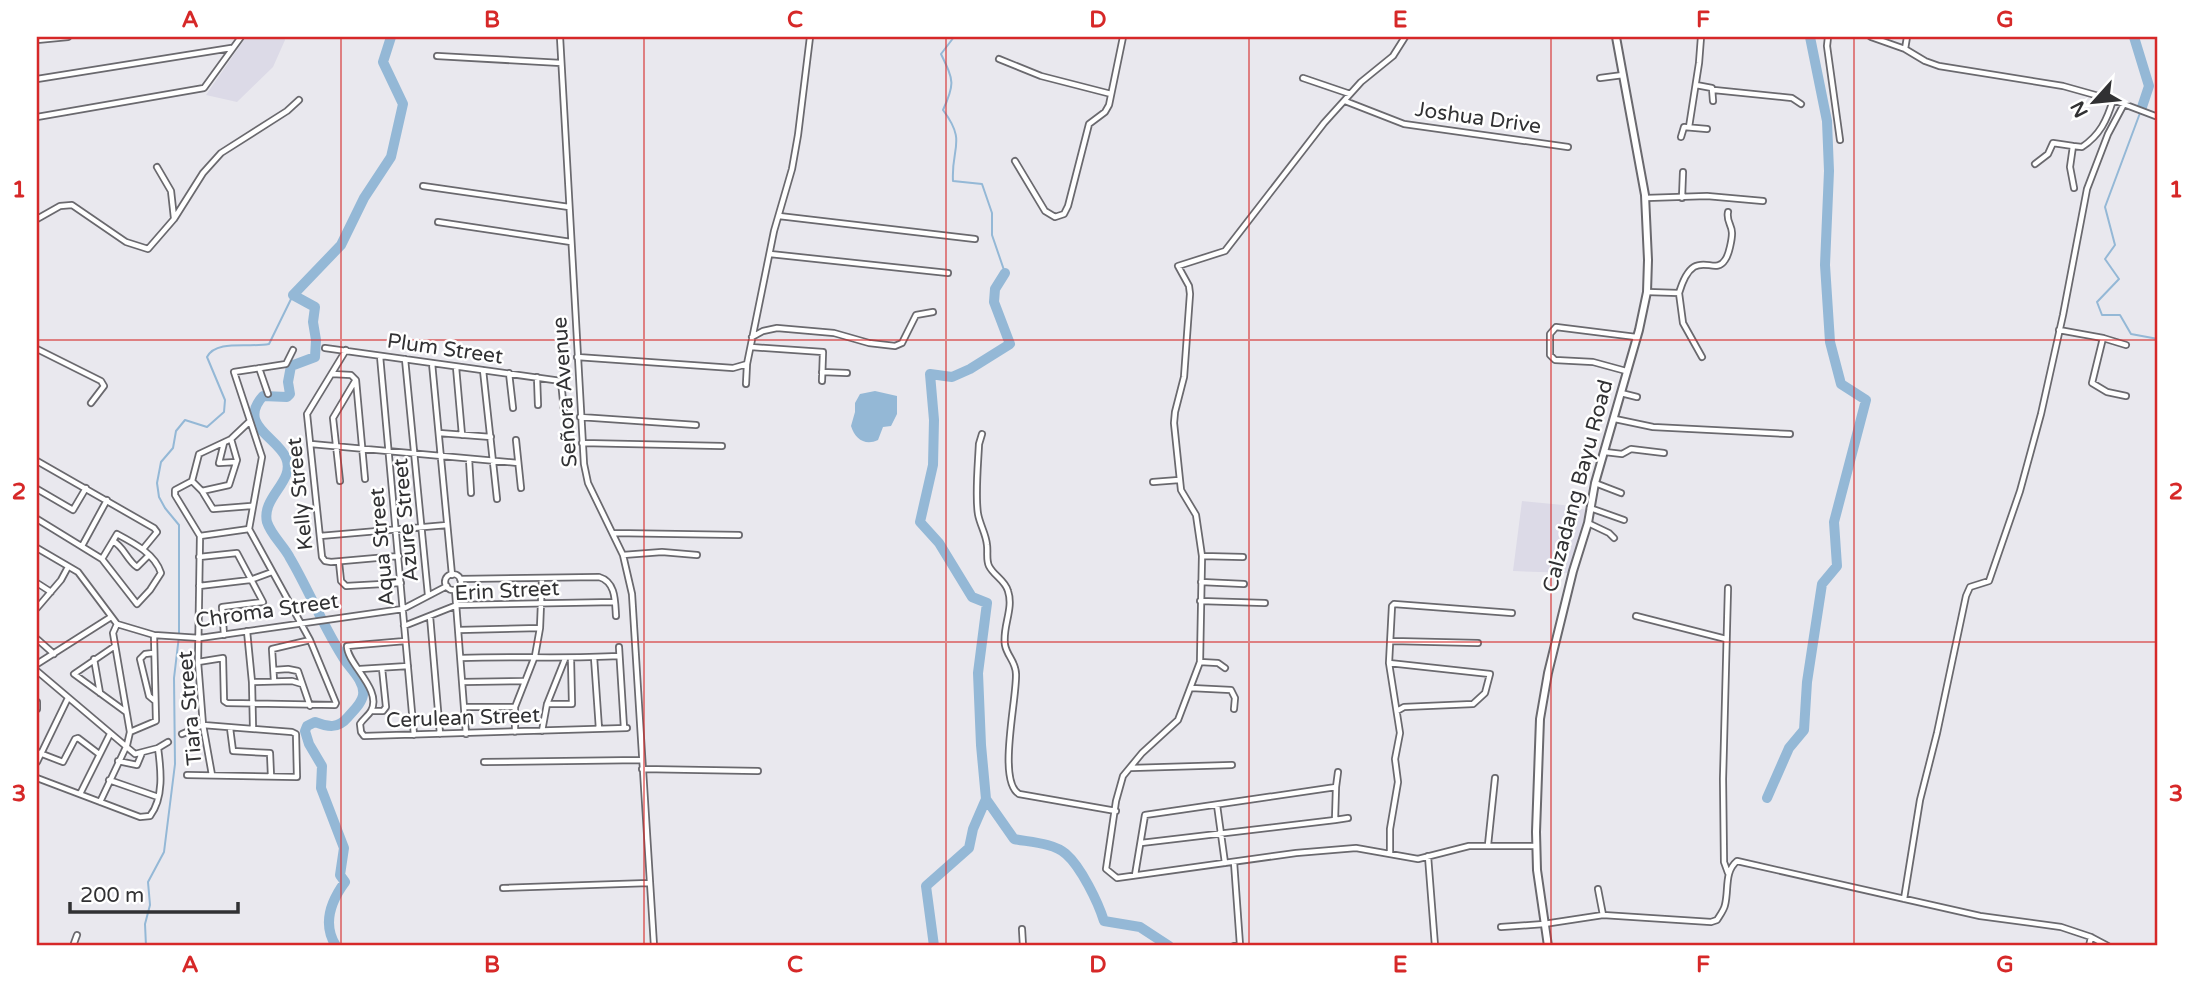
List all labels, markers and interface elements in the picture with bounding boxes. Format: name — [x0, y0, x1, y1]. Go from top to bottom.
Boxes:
text: A — [181, 6, 199, 34]
text: B — [484, 6, 500, 34]
text: C — [787, 6, 803, 34]
text: D — [1089, 6, 1107, 34]
text: E — [1393, 6, 1407, 34]
text: F — [1696, 6, 1710, 34]
text: G — [1996, 6, 2014, 34]
north arrow — [2058, 66, 2128, 136]
street label: Joshua Drive — [1413, 97, 1543, 139]
text: N — [2066, 97, 2093, 121]
text: 1 — [12, 176, 26, 204]
text: 1 — [2169, 176, 2183, 204]
street label: Señora Avenue — [547, 316, 583, 468]
street label: Plum Street — [385, 328, 505, 370]
street label: Calzadang Bayu Road — [1538, 377, 1618, 595]
street label: Kelly Street — [282, 436, 318, 552]
street label: Azure Street — [388, 457, 424, 583]
text: 2 — [12, 478, 26, 506]
text: 2 — [2169, 478, 2183, 506]
street label: Aqua Street — [364, 487, 400, 607]
street label: Erin Street — [454, 576, 560, 606]
street label: Chroma Street — [194, 589, 340, 633]
street label: Tiara Street — [173, 650, 207, 766]
street label: Cerulean Street — [386, 703, 540, 733]
text: 3 — [12, 780, 26, 808]
text: 3 — [2169, 780, 2183, 808]
scale bar — [70, 871, 238, 915]
text: 200 m — [80, 883, 144, 908]
text: A — [181, 951, 199, 979]
text: B — [484, 951, 500, 979]
text: C — [787, 951, 803, 979]
text: D — [1089, 951, 1107, 979]
text: E — [1393, 951, 1407, 979]
text: F — [1696, 951, 1710, 979]
text: G — [1996, 951, 2014, 979]

